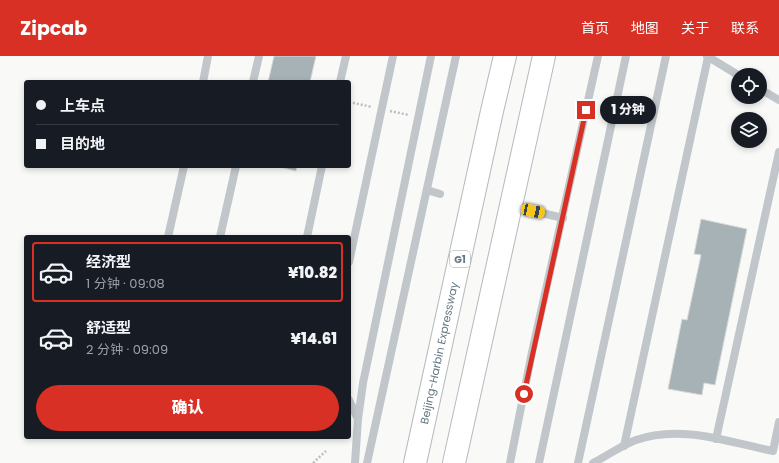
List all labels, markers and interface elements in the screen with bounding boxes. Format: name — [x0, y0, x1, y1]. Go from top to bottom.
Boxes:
text: Zipcab — [20, 15, 87, 42]
text: 首页 — [581, 18, 609, 38]
text: 地图 — [631, 18, 659, 38]
text: 关于 — [681, 18, 709, 38]
text: 联系 — [731, 18, 759, 38]
map controls — [731, 68, 767, 148]
button: locate — [731, 68, 767, 104]
text: 上车点 — [60, 95, 105, 116]
callout: 1 分钟 — [600, 96, 656, 124]
text: 1 分钟 — [611, 100, 645, 119]
route end — [577, 101, 595, 119]
button: layers — [731, 112, 767, 148]
text: 目的地 — [60, 133, 105, 154]
car — [520, 203, 546, 219]
text: 经济型 — [86, 251, 131, 272]
road number: G1 — [450, 251, 470, 267]
icon: car — [38, 254, 74, 290]
text: ¥10.82 — [288, 262, 337, 283]
text: 1 分钟 · 09:08 — [86, 274, 165, 293]
street label: Beijing-Harbin Expressway — [416, 280, 462, 426]
text: 舒适型 — [86, 317, 131, 338]
icon: car — [38, 320, 74, 356]
text: ¥14.61 — [290, 328, 337, 349]
text: 2 分钟 · 09:09 — [86, 340, 168, 359]
button: 确认 — [36, 385, 339, 431]
route start — [515, 385, 533, 403]

